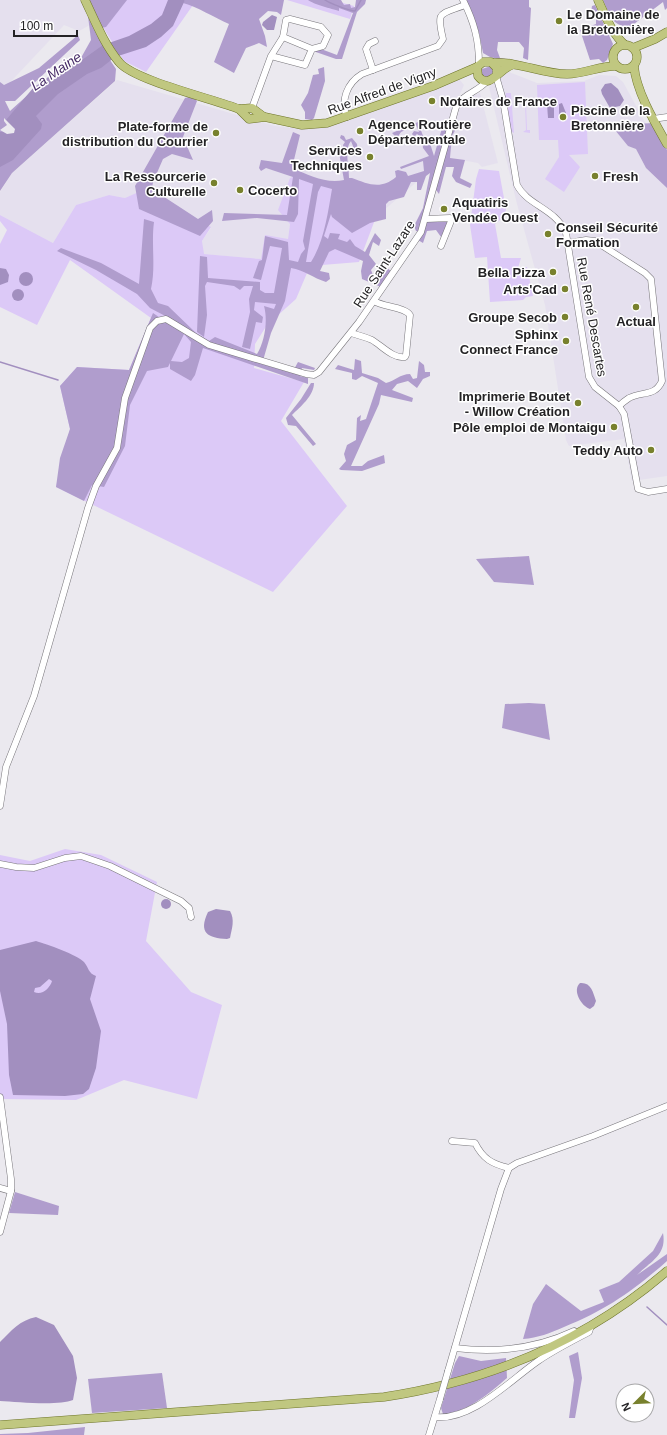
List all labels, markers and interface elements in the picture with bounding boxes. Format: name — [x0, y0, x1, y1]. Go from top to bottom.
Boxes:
place label: Le Domaine de la Bretonnière — [567, 7, 659, 37]
scale bar — [14, 12, 77, 38]
marker: Le Domaine de la Bretonnière — [554, 16, 564, 26]
text: 100 m — [20, 19, 53, 33]
water label: La Maine — [28, 48, 85, 94]
street label: Rue Alfred de Vigny — [326, 64, 439, 118]
place label: Notaires de France — [440, 94, 557, 109]
marker: Notaires de France — [427, 96, 437, 106]
place label: Piscine de la Bretonnière — [571, 103, 651, 133]
marker: Piscine de la Bretonnière — [558, 112, 568, 122]
place label: Agence Routière Départementale — [368, 117, 471, 147]
place label: Plate-forme de distribution du Courrier — [62, 119, 208, 149]
marker: Agence Routière Départementale — [355, 126, 365, 136]
marker: Plate-forme de distribution du Courrier — [211, 128, 221, 138]
place label: Services Techniques — [291, 143, 362, 173]
marker: Services Techniques — [365, 152, 375, 162]
place label: La Ressourcerie Culturelle — [105, 169, 206, 199]
place label: Fresh — [603, 169, 638, 184]
marker: Fresh — [590, 171, 600, 181]
marker: La Ressourcerie Culturelle — [209, 178, 219, 188]
place label: Cocerto — [248, 183, 297, 198]
marker: Cocerto — [235, 185, 245, 195]
place label: Aquatiris Vendée Ouest — [452, 195, 539, 225]
marker: Aquatiris Vendée Ouest — [439, 204, 449, 214]
street label: Rue Saint-Lazare — [350, 217, 418, 311]
place label: Conseil Sécurité Formation — [556, 220, 658, 250]
marker: Conseil Sécurité Formation — [543, 229, 553, 239]
street label: Rue René Descartes — [574, 256, 610, 378]
place label: Bella Pizza — [478, 265, 546, 280]
marker: Bella Pizza — [548, 267, 558, 277]
place label: Arts'Cad — [503, 282, 557, 297]
marker: Arts'Cad — [560, 284, 570, 294]
marker: Actual — [631, 302, 641, 312]
place label: Groupe Secob — [468, 310, 557, 325]
marker: Groupe Secob — [560, 312, 570, 322]
place label: Actual — [616, 314, 656, 329]
place label: Sphinx Connect France — [460, 327, 559, 357]
marker: Sphinx Connect France — [561, 336, 571, 346]
place label: Imprimerie Boutet - Willow Création — [459, 389, 571, 419]
marker: Imprimerie Boutet - Willow Création — [573, 398, 583, 408]
place label: Pôle emploi de Montaigu — [453, 420, 606, 435]
marker: Pôle emploi de Montaigu — [609, 422, 619, 432]
place label: Teddy Auto — [573, 443, 643, 458]
marker: Teddy Auto — [646, 445, 656, 455]
north arrow — [615, 1383, 655, 1423]
text: N — [619, 1401, 633, 1413]

